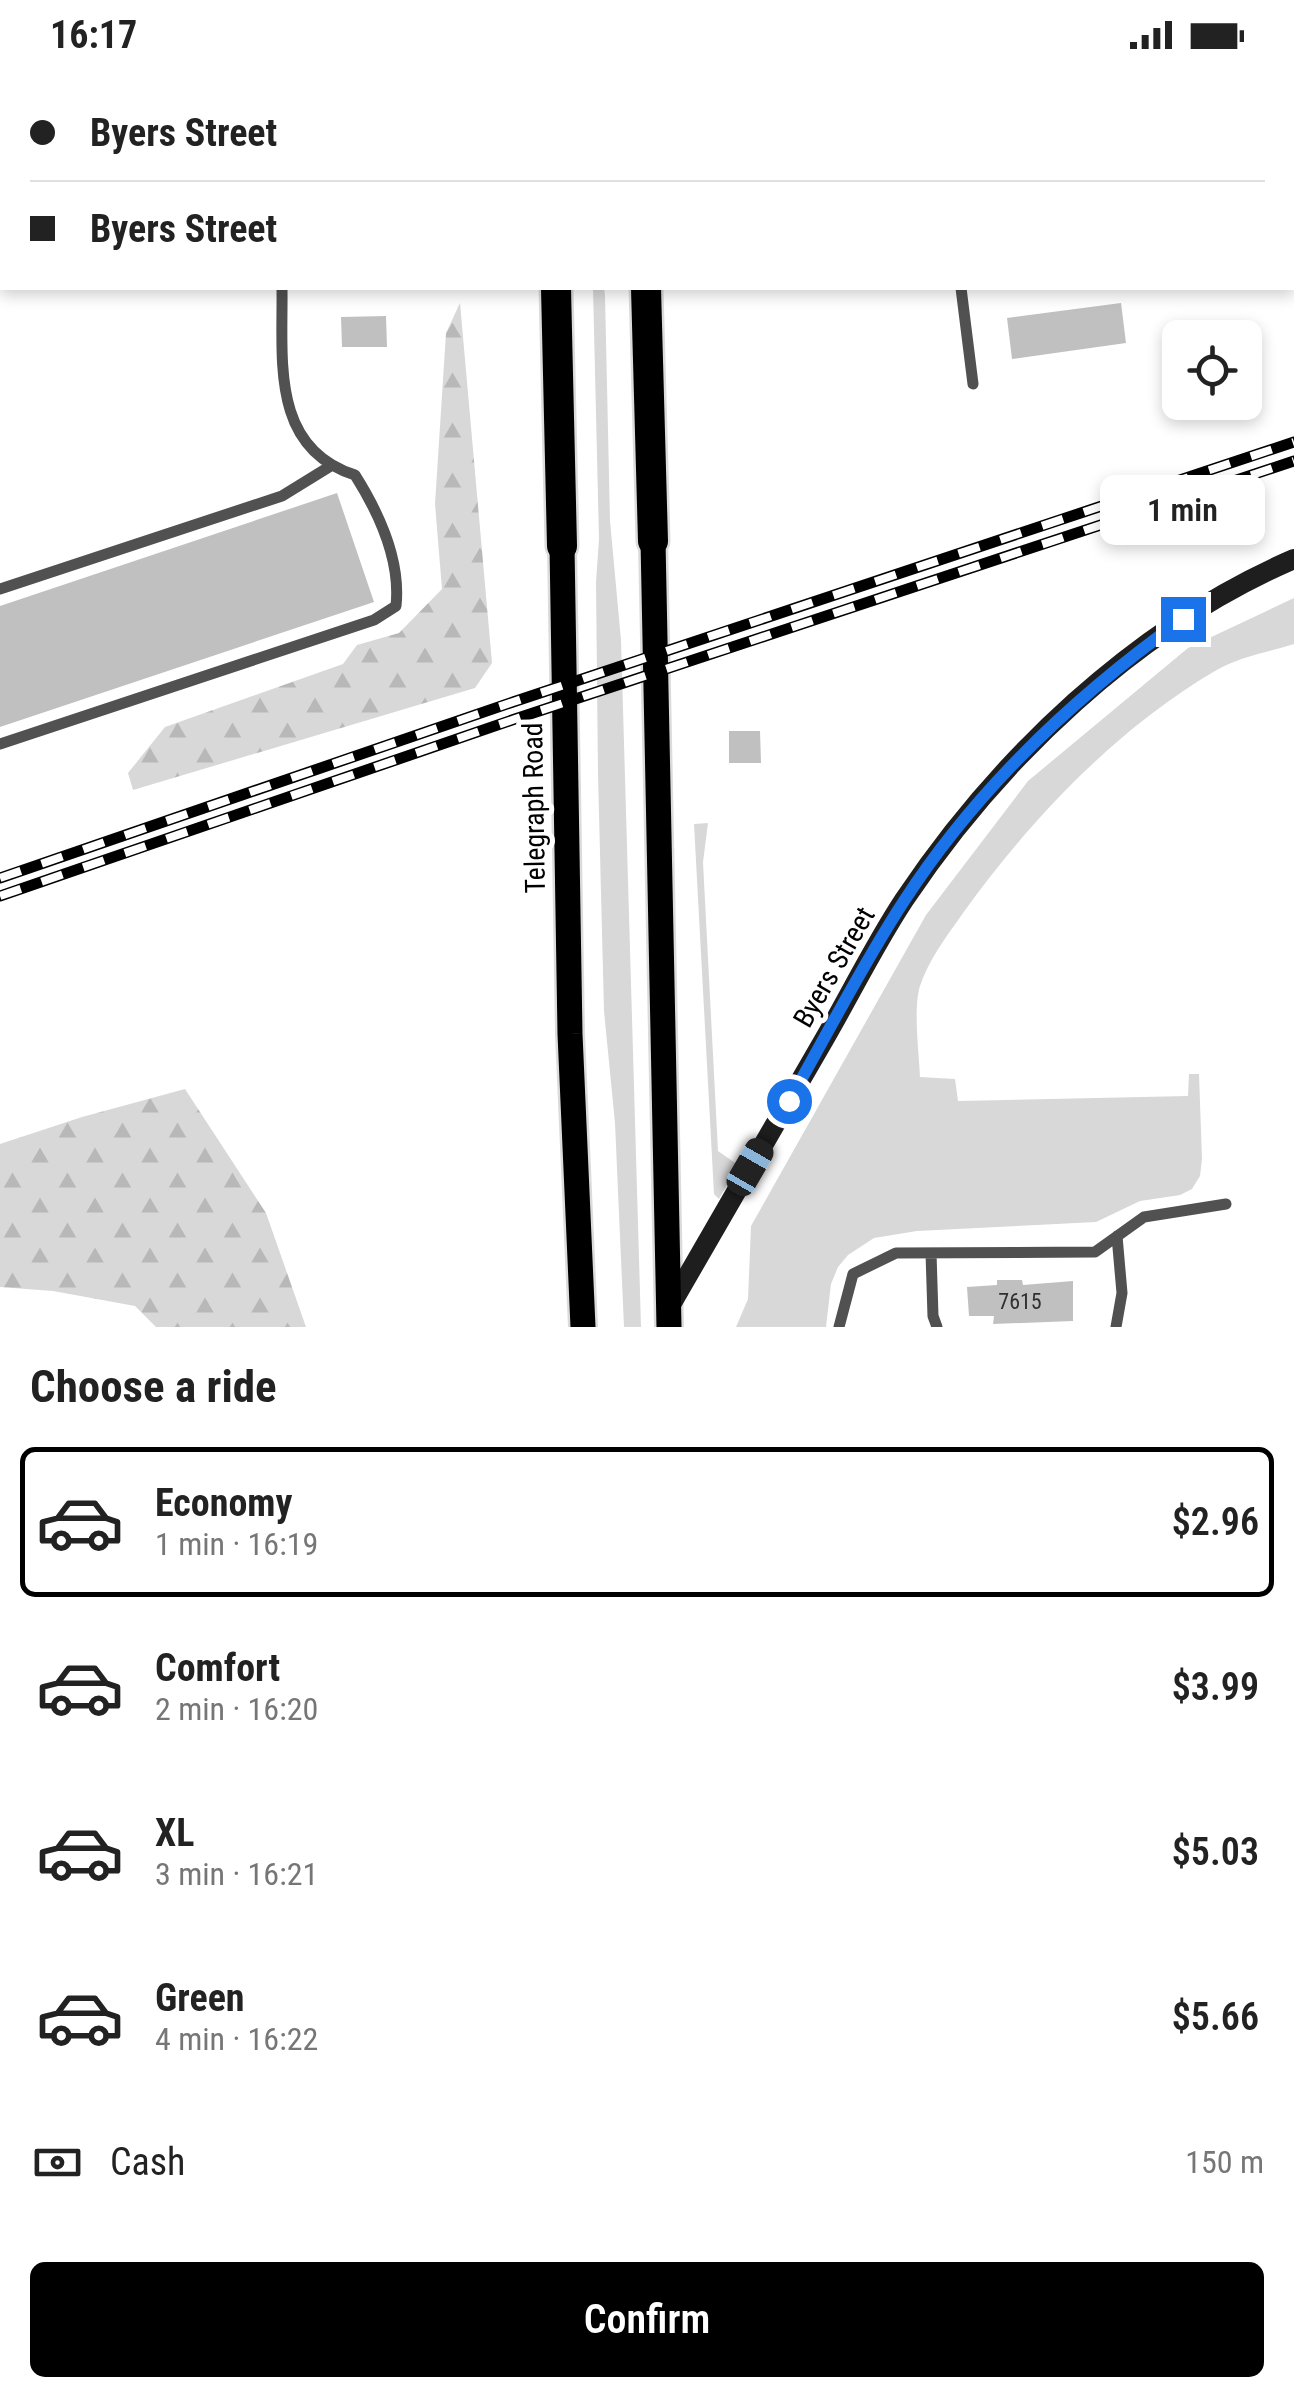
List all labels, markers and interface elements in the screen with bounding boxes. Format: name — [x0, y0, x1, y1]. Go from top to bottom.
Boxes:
text: 16:17 — [50, 13, 137, 57]
text: Byers Street — [90, 111, 277, 155]
text: Byers Street — [90, 207, 277, 251]
map controls — [1162, 320, 1262, 420]
button: locate — [1162, 320, 1262, 420]
callout: 1 min — [1100, 474, 1266, 544]
text: 1 min — [1147, 491, 1218, 529]
route end — [1161, 597, 1206, 642]
street label: Telegraph Road — [516, 722, 552, 894]
street label: Byers Street — [786, 901, 882, 1033]
route start — [767, 1079, 812, 1124]
car — [722, 1134, 778, 1200]
house number: 7615 — [998, 1289, 1042, 1314]
text: Choose a ride — [30, 1360, 277, 1413]
icon: car — [35, 1477, 125, 1567]
text: Economy — [155, 1481, 292, 1525]
text: $2.96 — [1172, 1500, 1259, 1544]
text: 1 min · 16:19 — [155, 1525, 318, 1563]
icon: car — [35, 1642, 125, 1732]
text: Comfort — [155, 1646, 280, 1690]
text: $3.99 — [1172, 1665, 1259, 1709]
text: 2 min · 16:20 — [155, 1690, 318, 1728]
icon: car — [35, 1807, 125, 1897]
text: XL — [155, 1811, 194, 1855]
text: $5.03 — [1172, 1830, 1259, 1874]
text: 3 min · 16:21 — [155, 1855, 318, 1893]
icon: car — [35, 1972, 125, 2062]
text: Green — [155, 1976, 245, 2020]
text: $5.66 — [1172, 1995, 1259, 2039]
text: 4 min · 16:22 — [155, 2020, 318, 2058]
icon: cash — [30, 2135, 85, 2190]
text: Cash — [110, 2140, 185, 2184]
text: 150 m — [1185, 2143, 1264, 2181]
button: Confirm — [30, 2262, 1264, 2377]

